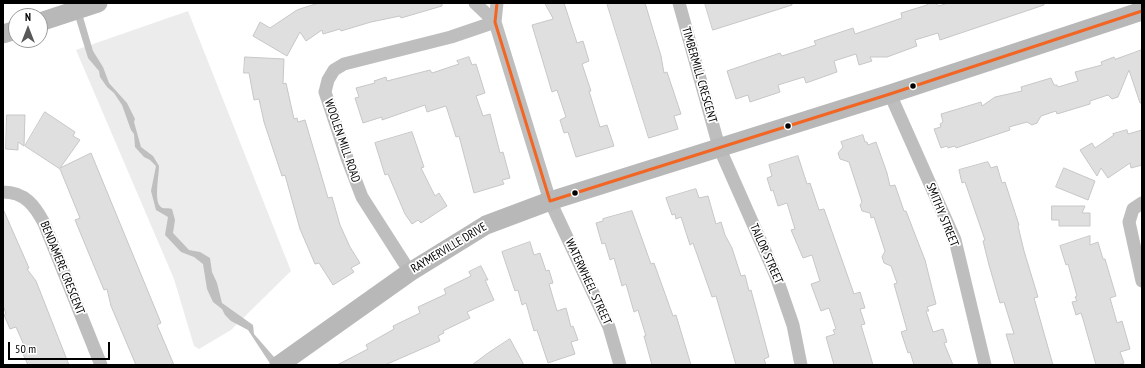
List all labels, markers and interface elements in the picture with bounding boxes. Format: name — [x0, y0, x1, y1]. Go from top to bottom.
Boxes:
north arrow — [8, 8, 48, 48]
text: N — [25, 10, 31, 24]
street label: TIMBERMILL CRESCENT — [678, 25, 720, 125]
unlabelled marker — [908, 81, 918, 91]
street label: WOOLEN MILL ROAD — [321, 98, 363, 184]
unlabelled marker — [783, 121, 793, 131]
street label: SMITHY STREET — [923, 181, 961, 249]
unlabelled marker — [570, 188, 580, 198]
street label: BENDAMERE CRESCENT — [37, 219, 87, 317]
street label: RAYMERVILLE DRIVE — [409, 220, 489, 276]
street label: TAILOR STREET — [746, 222, 786, 286]
street label: WATERWHEEL STREET — [562, 237, 614, 327]
scale bar — [10, 334, 112, 360]
text: 50 m — [15, 341, 36, 356]

